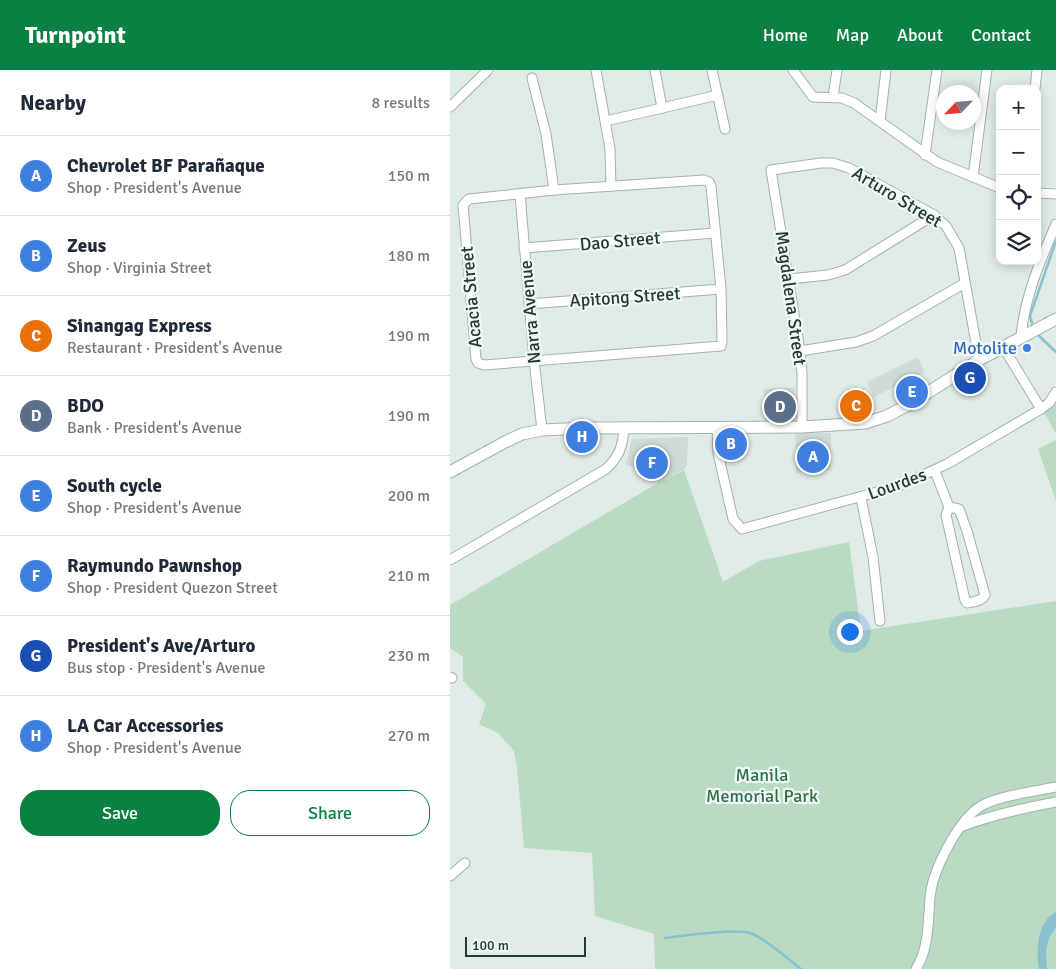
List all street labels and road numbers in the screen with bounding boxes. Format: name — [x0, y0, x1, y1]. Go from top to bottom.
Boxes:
street label: Arturo Street — [848, 162, 946, 232]
street label: Dao Street — [579, 227, 661, 255]
street label: Magdalena Street — [771, 229, 811, 367]
street label: Acacia Street — [456, 245, 486, 349]
street label: Narra Avenue — [515, 259, 545, 365]
street label: Apitong Street — [569, 282, 681, 312]
street label: Lourdes — [865, 463, 930, 505]

